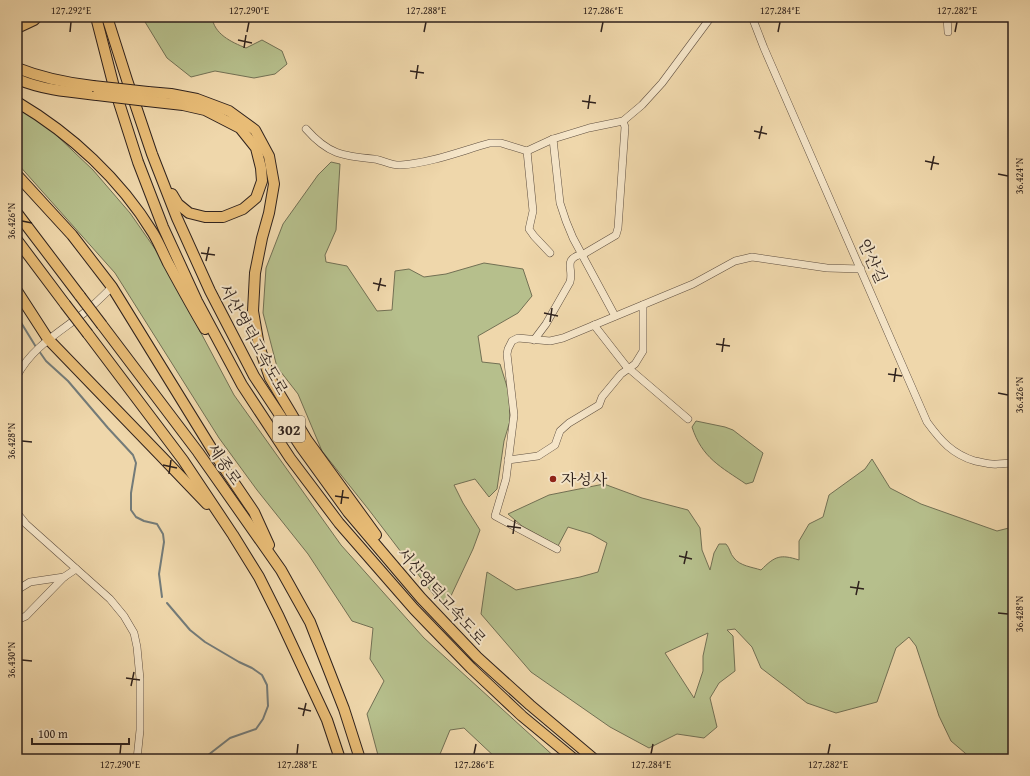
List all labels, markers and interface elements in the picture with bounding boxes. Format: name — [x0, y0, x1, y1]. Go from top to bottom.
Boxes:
text: 127.292°E — [51, 3, 91, 18]
text: 127.290°E — [229, 3, 269, 18]
text: 127.288°E — [406, 3, 446, 18]
text: 127.286°E — [583, 3, 623, 18]
text: 127.284°E — [760, 3, 800, 18]
text: 127.282°E — [937, 3, 977, 18]
text: 36.424°N — [1012, 157, 1027, 194]
text: 36.426°N — [4, 202, 19, 239]
street label: 안산길 — [853, 235, 893, 287]
street label: 서산영덕고속도로 — [214, 279, 295, 399]
text: 36.426°N — [1012, 376, 1027, 413]
road number: 302 — [273, 416, 305, 442]
text: 36.428°N — [4, 422, 19, 459]
street label: 세종로 — [202, 438, 248, 490]
place label: 자성사 — [561, 467, 608, 491]
marker: 자성사 — [548, 474, 558, 484]
street label: 서산영덕고속도로 — [392, 542, 493, 650]
text: 36.428°N — [1012, 595, 1027, 632]
text: 36.430°N — [4, 641, 19, 678]
scale bar — [32, 720, 129, 746]
text: 100 m — [38, 725, 68, 742]
text: 127.290°E — [100, 757, 140, 772]
text: 127.288°E — [277, 757, 317, 772]
text: 127.286°E — [454, 757, 494, 772]
text: 127.284°E — [631, 757, 671, 772]
text: 127.282°E — [808, 757, 848, 772]

